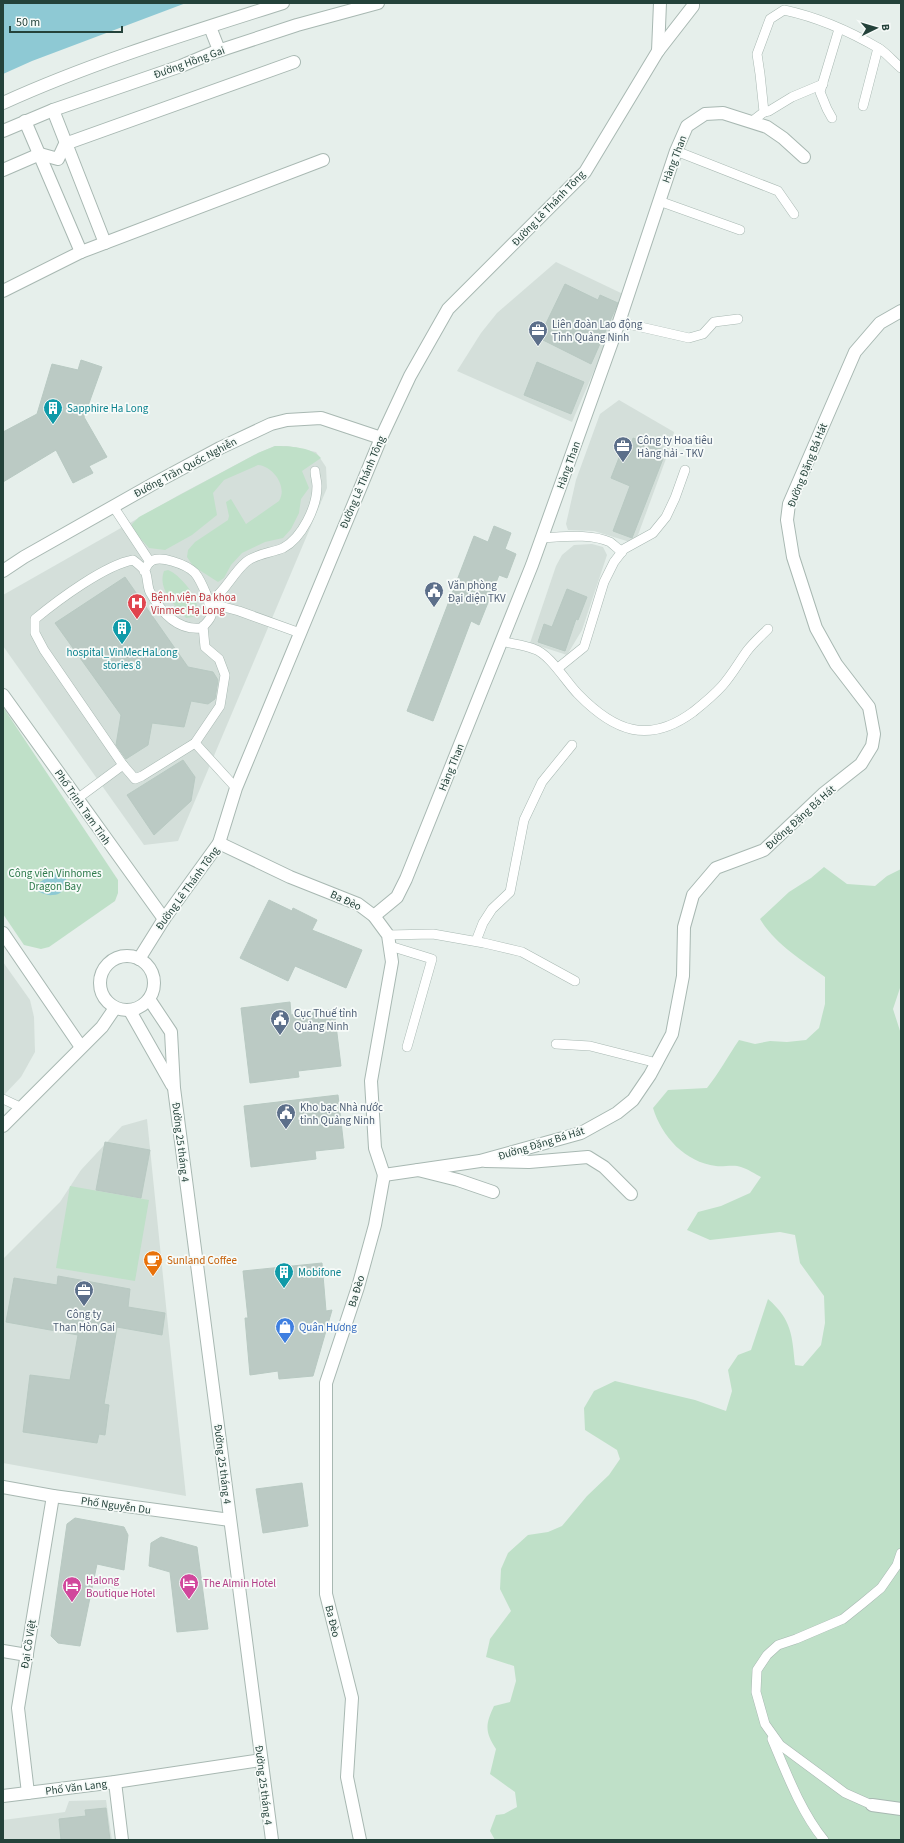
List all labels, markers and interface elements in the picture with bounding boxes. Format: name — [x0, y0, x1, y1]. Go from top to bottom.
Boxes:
scale bar — [10, 8, 122, 34]
north arrow — [856, 8, 896, 48]
text: 50 m — [16, 14, 40, 31]
text: B — [878, 23, 893, 31]
street label: Đường Hồng Gai — [152, 43, 227, 82]
street label: Hàng Than — [659, 133, 690, 185]
street label: Đường Lê Thánh Tông — [508, 167, 589, 249]
place label: Liên đoàn Lao động Tỉnh Quảng Ninh — [552, 317, 643, 345]
office icon: Liên đoàn Lao động Tỉnh Quảng Ninh — [527, 319, 549, 347]
building icon: Sapphire Ha Long — [42, 397, 64, 425]
place label: Sapphire Ha Long — [67, 401, 149, 416]
street label: Đường Đặng Bá Hát — [784, 421, 831, 509]
street label: Đường Lê Thánh Tông — [336, 433, 389, 531]
place label: Công ty Hoa tiêu Hàng hải - TKV — [637, 433, 713, 461]
street label: Đường Trần Quốc Nghiễn — [131, 434, 239, 501]
office icon: Công ty Hoa tiêu Hàng hải - TKV — [612, 435, 634, 463]
street label: Hàng Than — [553, 439, 584, 491]
place label: Văn phòng Đại diện TKV — [448, 578, 506, 606]
public building icon: Văn phòng Đại diện TKV — [423, 580, 445, 608]
place label: Bệnh viện Đa khoa Vinmec Hạ Long — [151, 590, 236, 618]
hospital icon: Bệnh viện Đa khoa Vinmec Hạ Long — [126, 592, 148, 620]
building icon: hospital_VinMecHaLong stories 8 — [111, 617, 133, 645]
place label: hospital_VinMecHaLong stories 8 — [67, 645, 178, 673]
street label: Hàng Than — [435, 741, 468, 793]
street label: Phố Trịnh Tam Tỉnh — [51, 767, 114, 848]
street label: Đường Đặng Bá Hát — [762, 782, 839, 853]
street label: Đường Lê Thánh Tông — [152, 843, 223, 933]
park label: Công viên Vinhomes Dragon Bay — [8, 866, 102, 894]
street label: Ba Đèo — [328, 887, 364, 914]
place label: Cục Thuế tỉnh Quảng Ninh — [294, 1006, 357, 1034]
public building icon: Cục Thuế tỉnh Quảng Ninh — [269, 1008, 291, 1036]
place label: Kho bạc Nhà nước tỉnh Quảng Ninh — [300, 1100, 383, 1128]
street label: Đường 25 tháng 4 — [168, 1101, 193, 1183]
public building icon: Kho bạc Nhà nước tỉnh Quảng Ninh — [275, 1102, 297, 1130]
street label: Đường Đặng Bá Hát — [496, 1123, 586, 1164]
cafe icon: Sunland Coffee — [142, 1249, 164, 1277]
place label: Sunland Coffee — [167, 1253, 237, 1268]
building icon: Mobifone — [273, 1261, 295, 1289]
place label: Mobifone — [298, 1265, 342, 1280]
street label: Ba Đèo — [345, 1273, 368, 1309]
office icon: Công ty Than Hòn Gai — [73, 1279, 95, 1307]
place label: Công ty Than Hòn Gai — [53, 1307, 115, 1335]
shop icon: Quân Hương — [274, 1316, 296, 1344]
place label: Quân Hương — [299, 1320, 357, 1335]
street label: Đường 25 tháng 4 — [210, 1423, 235, 1505]
street label: Phố Nguyễn Du — [80, 1493, 152, 1518]
hotel icon: The Almin Hotel — [178, 1572, 200, 1600]
place label: Halong Boutique Hotel — [86, 1573, 156, 1601]
hotel icon: Halong Boutique Hotel — [61, 1575, 83, 1603]
place label: The Almin Hotel — [203, 1576, 276, 1591]
street label: Ba Đèo — [321, 1603, 344, 1639]
street label: Đại Cồ Việt — [17, 1618, 40, 1670]
street label: Đường 25 tháng 4 — [251, 1744, 276, 1826]
street label: Phố Văn Lang — [44, 1776, 108, 1799]

